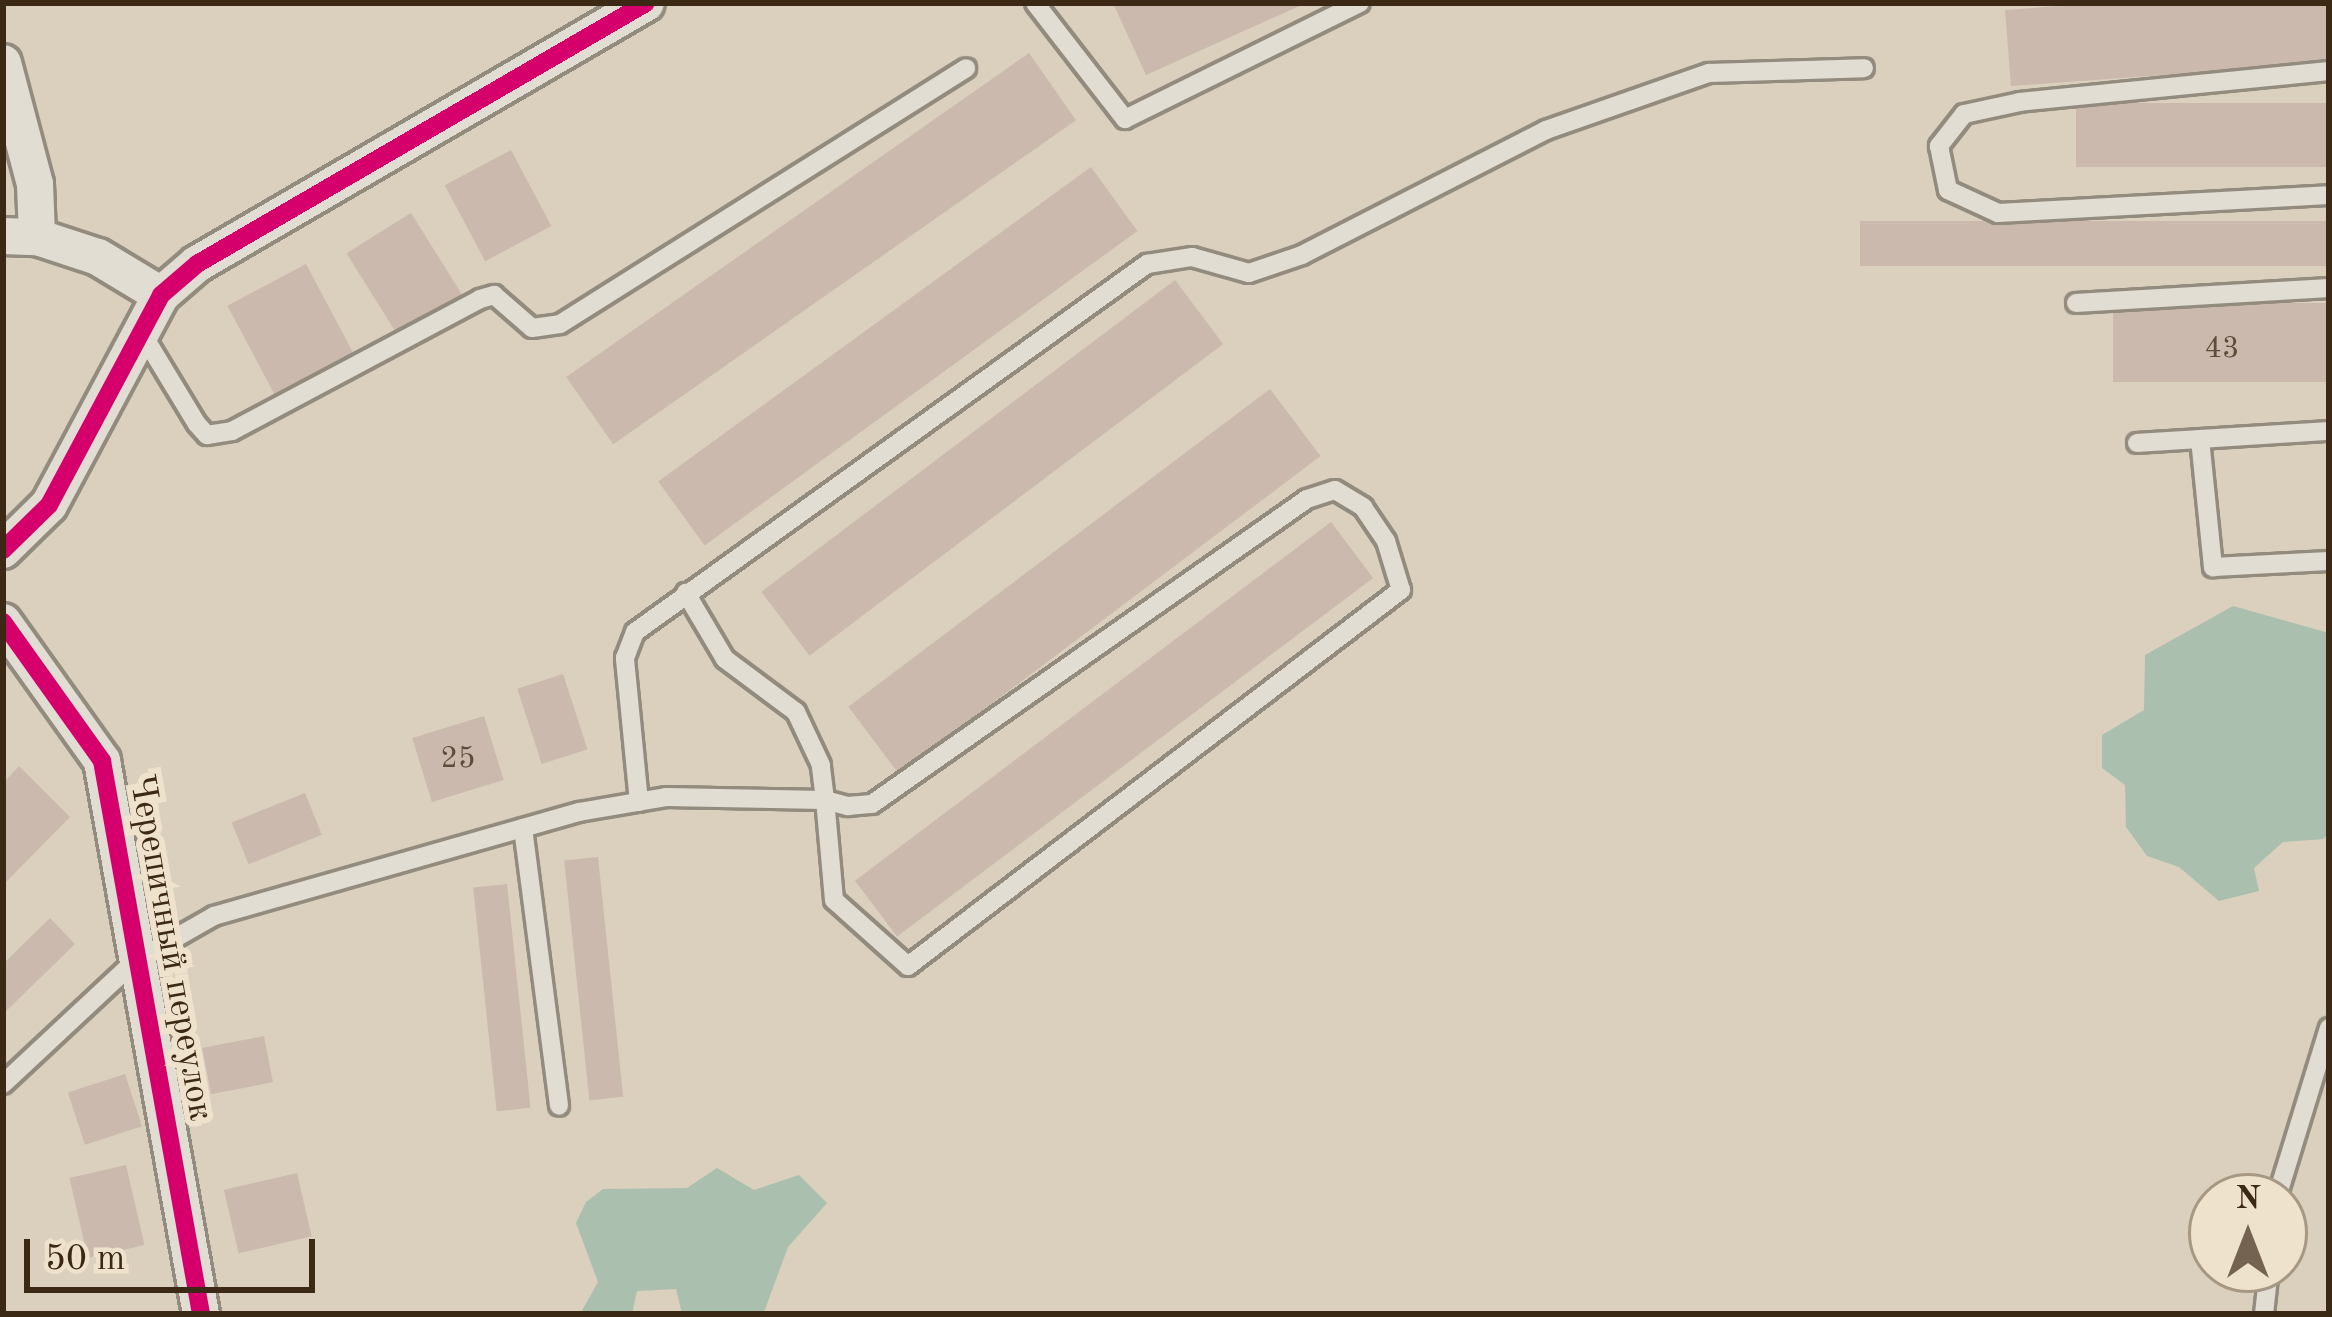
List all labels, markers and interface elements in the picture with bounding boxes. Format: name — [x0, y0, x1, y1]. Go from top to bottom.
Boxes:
house number: 43 — [2205, 331, 2239, 367]
house number: 25 — [441, 741, 475, 777]
street label: Черепичный переулок — [117, 772, 221, 1124]
north arrow — [2188, 1173, 2308, 1293]
text: N — [2235, 1183, 2261, 1216]
scale bar — [30, 1215, 321, 1289]
text: 50 m — [45, 1242, 125, 1278]

